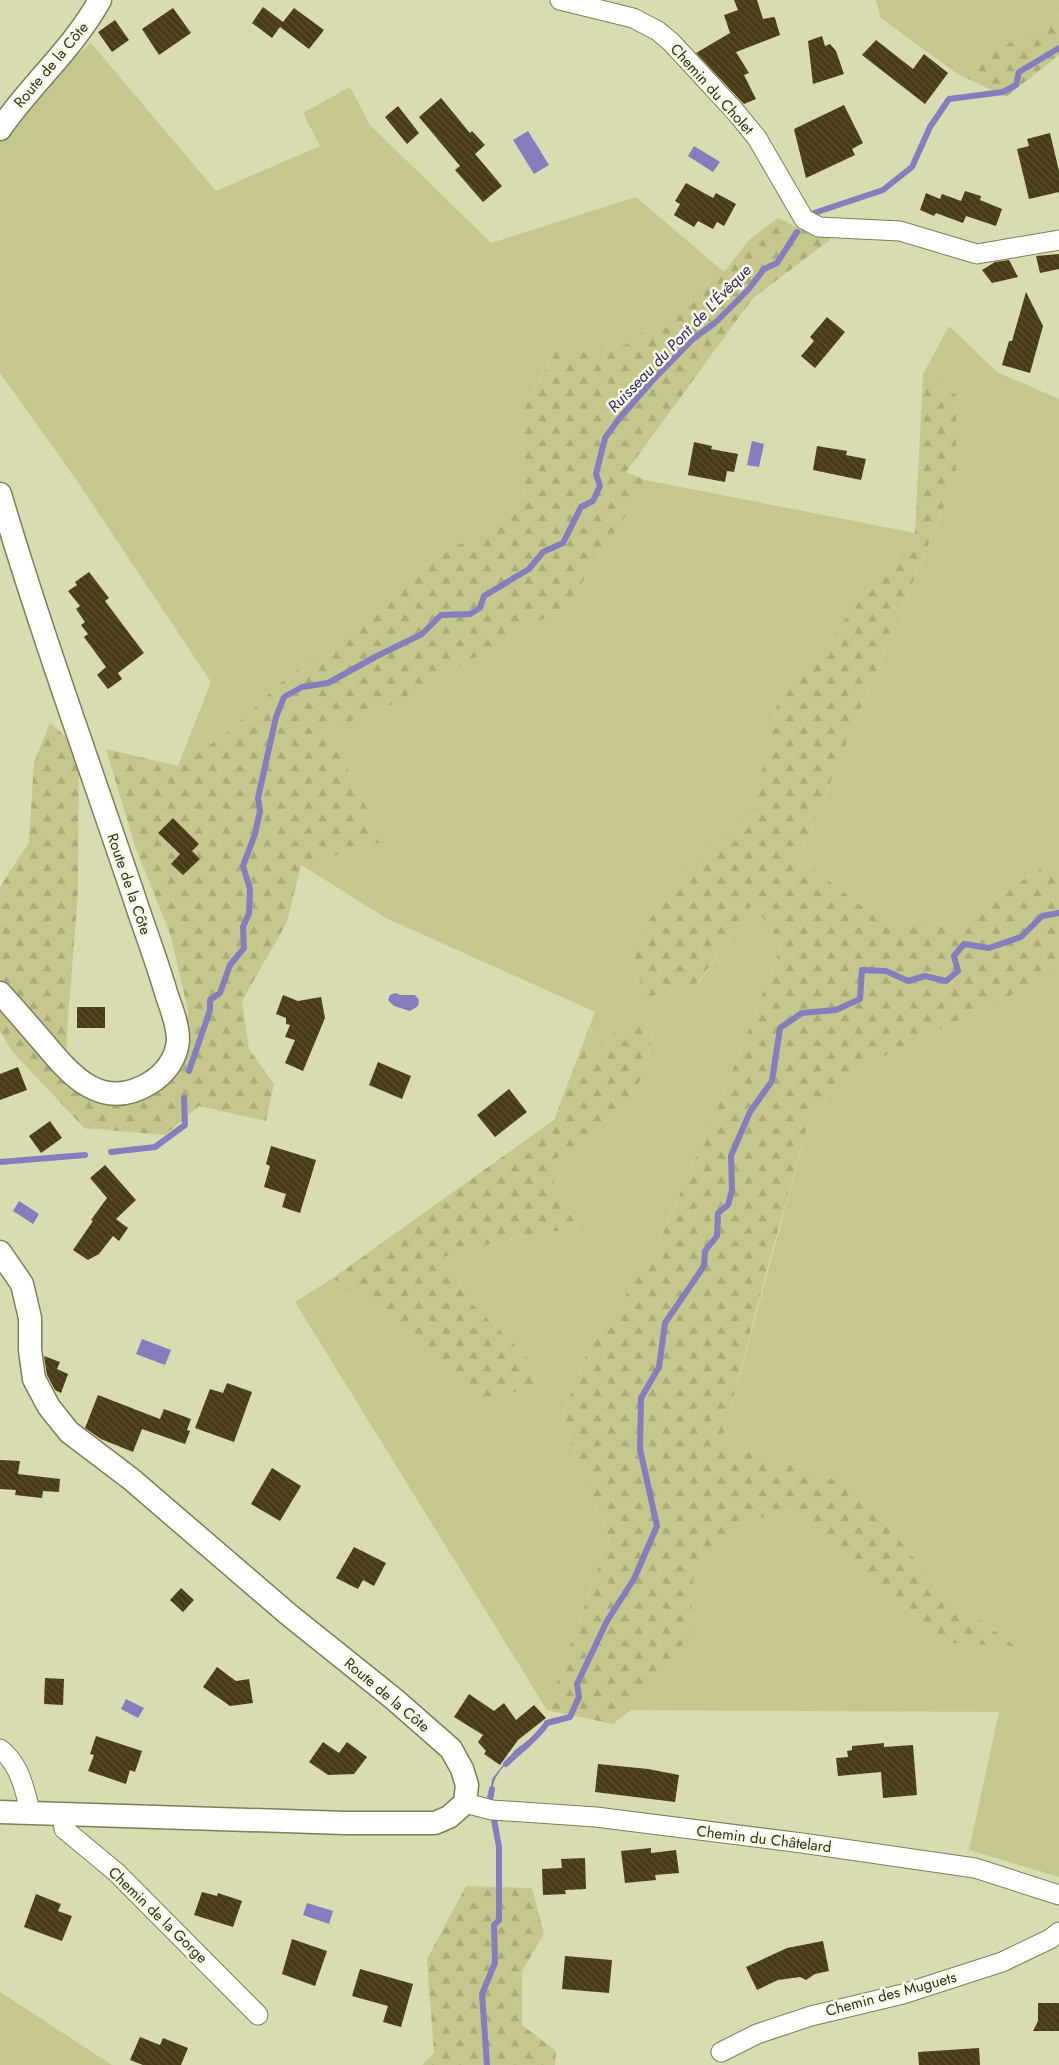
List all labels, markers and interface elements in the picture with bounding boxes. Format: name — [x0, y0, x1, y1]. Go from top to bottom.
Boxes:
street label: Route de la Côte — [8, 17, 94, 113]
street label: Chemin du Cholet — [665, 39, 759, 140]
water label: Ruisseau du Pont de L'Évêque — [602, 259, 756, 418]
street label: Route de la Côte — [101, 830, 157, 938]
street label: Route de la Côte — [339, 1652, 435, 1738]
street label: Chemin du Châtelard — [695, 1820, 833, 1858]
street label: Chemin de la Gorge — [103, 1862, 213, 1969]
street label: Chemin des Muguets — [823, 1966, 959, 2022]

